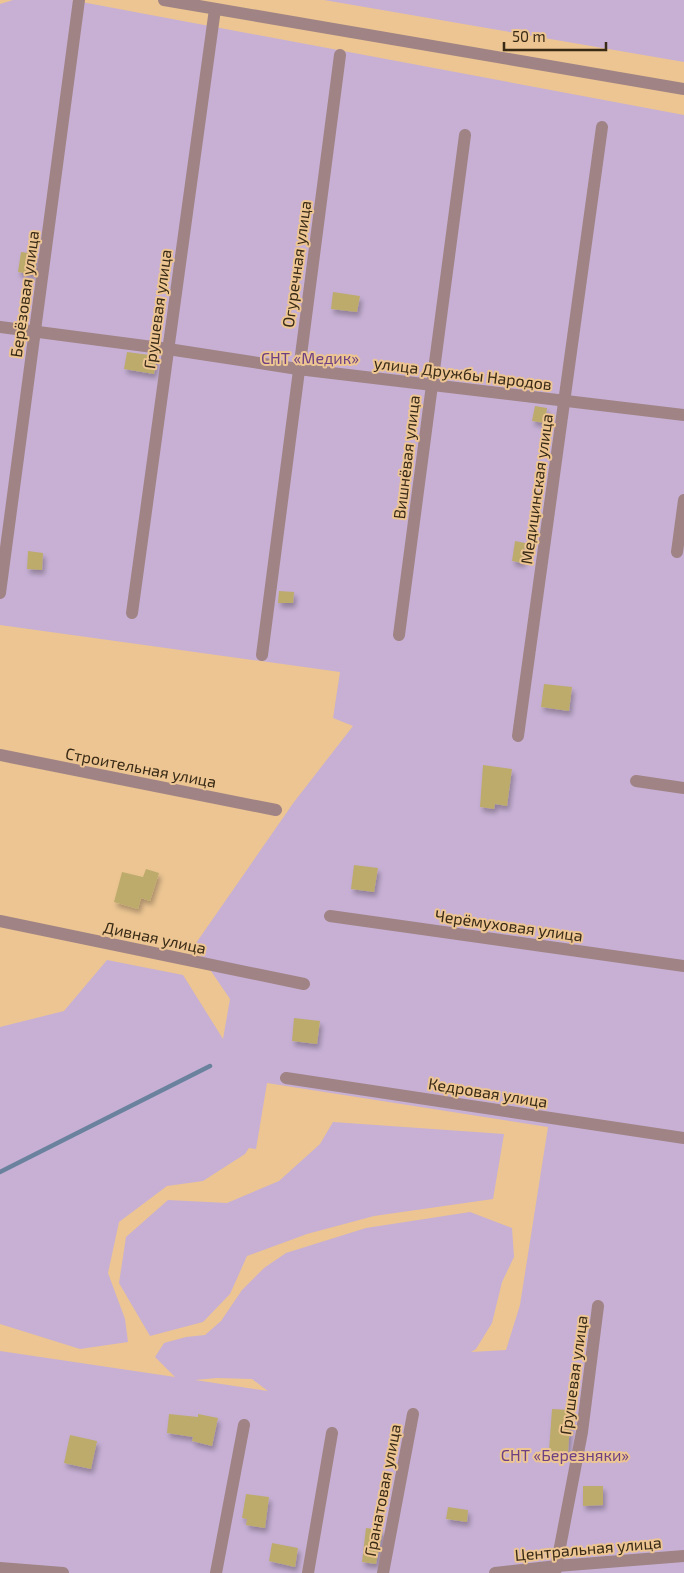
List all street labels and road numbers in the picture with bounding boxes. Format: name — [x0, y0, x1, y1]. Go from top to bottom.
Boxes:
street label: Огуречная улица — [278, 199, 315, 329]
street label: Берёзовая улица — [6, 229, 43, 359]
street label: Грушевая улица — [139, 248, 176, 370]
street label: улица Дружбы Народов — [373, 353, 553, 394]
street label: Вишнёвая улица — [389, 394, 424, 520]
street label: Медицинская улица — [516, 413, 557, 566]
street label: Строительная улица — [64, 743, 218, 792]
street label: Черёмуховая улица — [434, 905, 584, 946]
street label: Дивная улица — [102, 917, 208, 958]
street label: Кедровая улица — [427, 1073, 549, 1112]
street label: Грушевая улица — [555, 1314, 592, 1436]
street label: Гранатовая улица — [360, 1422, 405, 1558]
street label: Центральная улица — [514, 1532, 662, 1565]

